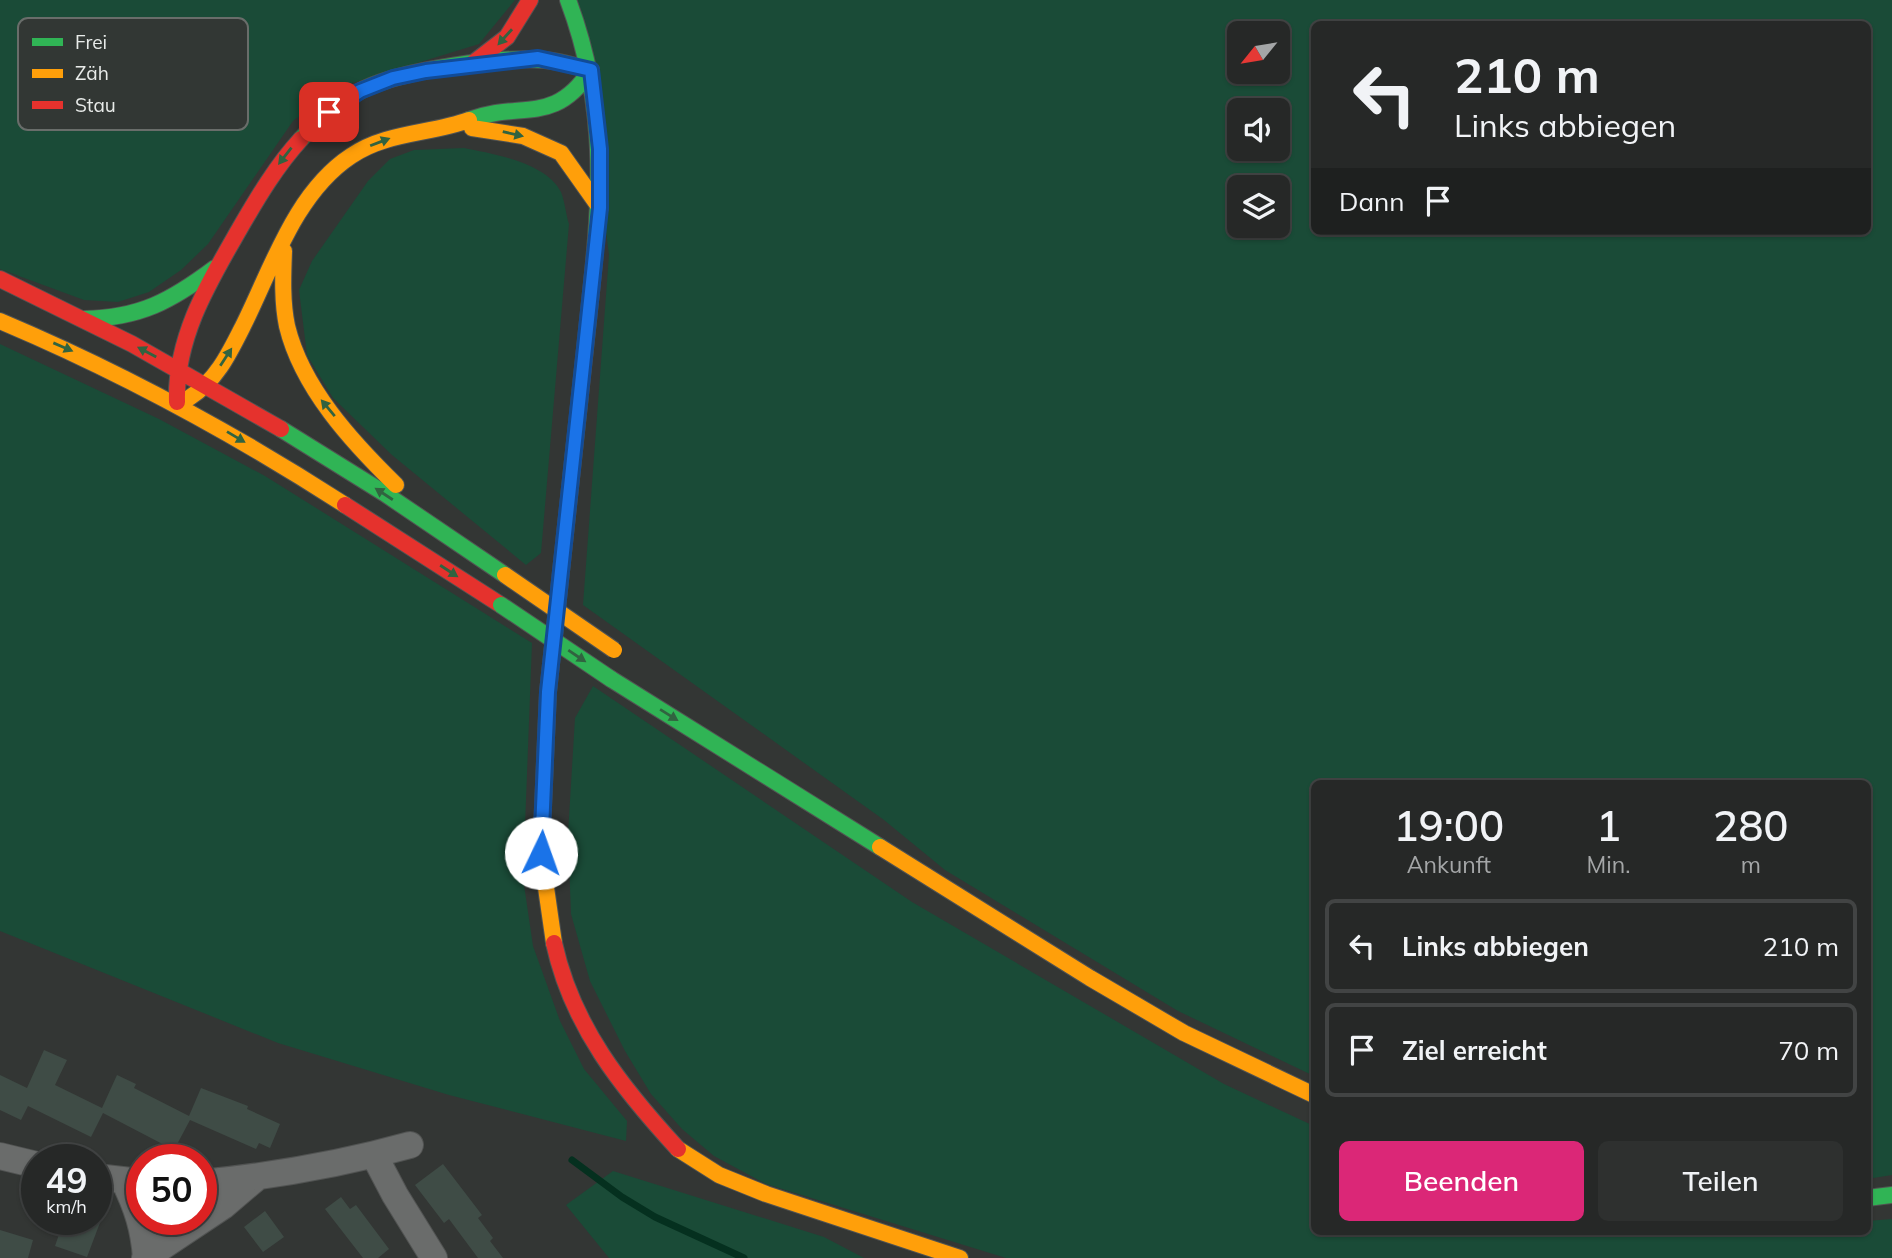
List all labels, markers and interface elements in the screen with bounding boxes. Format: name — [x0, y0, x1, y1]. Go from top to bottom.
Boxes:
legend — [18, 18, 248, 130]
north arrow — [1227, 21, 1290, 84]
map controls — [1227, 21, 1290, 238]
one-way arrow — [498, 28, 514, 45]
text: Frei — [75, 30, 107, 54]
text: 210 m — [1454, 44, 1600, 105]
icon: left — [1339, 49, 1430, 140]
text: Zäh — [75, 61, 109, 85]
pin — [299, 82, 359, 142]
text: Stau — [75, 93, 116, 117]
icon: arrive — [310, 93, 348, 131]
button: sound — [1227, 98, 1290, 161]
text: Links abbiegen — [1454, 105, 1676, 145]
one-way arrow — [502, 129, 524, 140]
one-way arrow — [370, 136, 391, 147]
one-way arrow — [277, 147, 292, 165]
button: layers — [1227, 175, 1290, 238]
icon: arrive — [1419, 182, 1457, 220]
text: Dann — [1339, 185, 1405, 218]
one-way arrow — [53, 341, 73, 353]
one-way arrow — [137, 346, 156, 358]
one-way arrow — [219, 348, 233, 366]
one-way arrow — [321, 400, 336, 417]
one-way arrow — [226, 431, 245, 444]
one-way arrow — [374, 487, 393, 500]
one-way arrow — [439, 565, 459, 578]
one-way arrow — [567, 649, 586, 662]
one-way arrow — [659, 708, 679, 721]
text: 19:00 — [1393, 799, 1504, 852]
text: 1 — [1596, 799, 1621, 852]
text: 280 — [1713, 799, 1789, 852]
position arrow — [504, 816, 578, 890]
text: Ankunft — [1407, 850, 1491, 879]
text: Min. — [1587, 850, 1631, 879]
text: m — [1741, 850, 1761, 879]
icon: left — [1343, 927, 1381, 965]
text: Links abbiegen — [1402, 930, 1589, 963]
text: 210 m — [1763, 930, 1839, 963]
icon: arrive — [1343, 1031, 1381, 1069]
text: Ziel erreicht — [1402, 1034, 1547, 1067]
text: 70 m — [1778, 1034, 1839, 1067]
button: Beenden — [1339, 1141, 1584, 1221]
button: Teilen — [1598, 1141, 1843, 1221]
speed limit sign: 50 — [126, 1144, 217, 1235]
text: 49 — [45, 1158, 88, 1202]
text: km/h — [46, 1195, 87, 1218]

